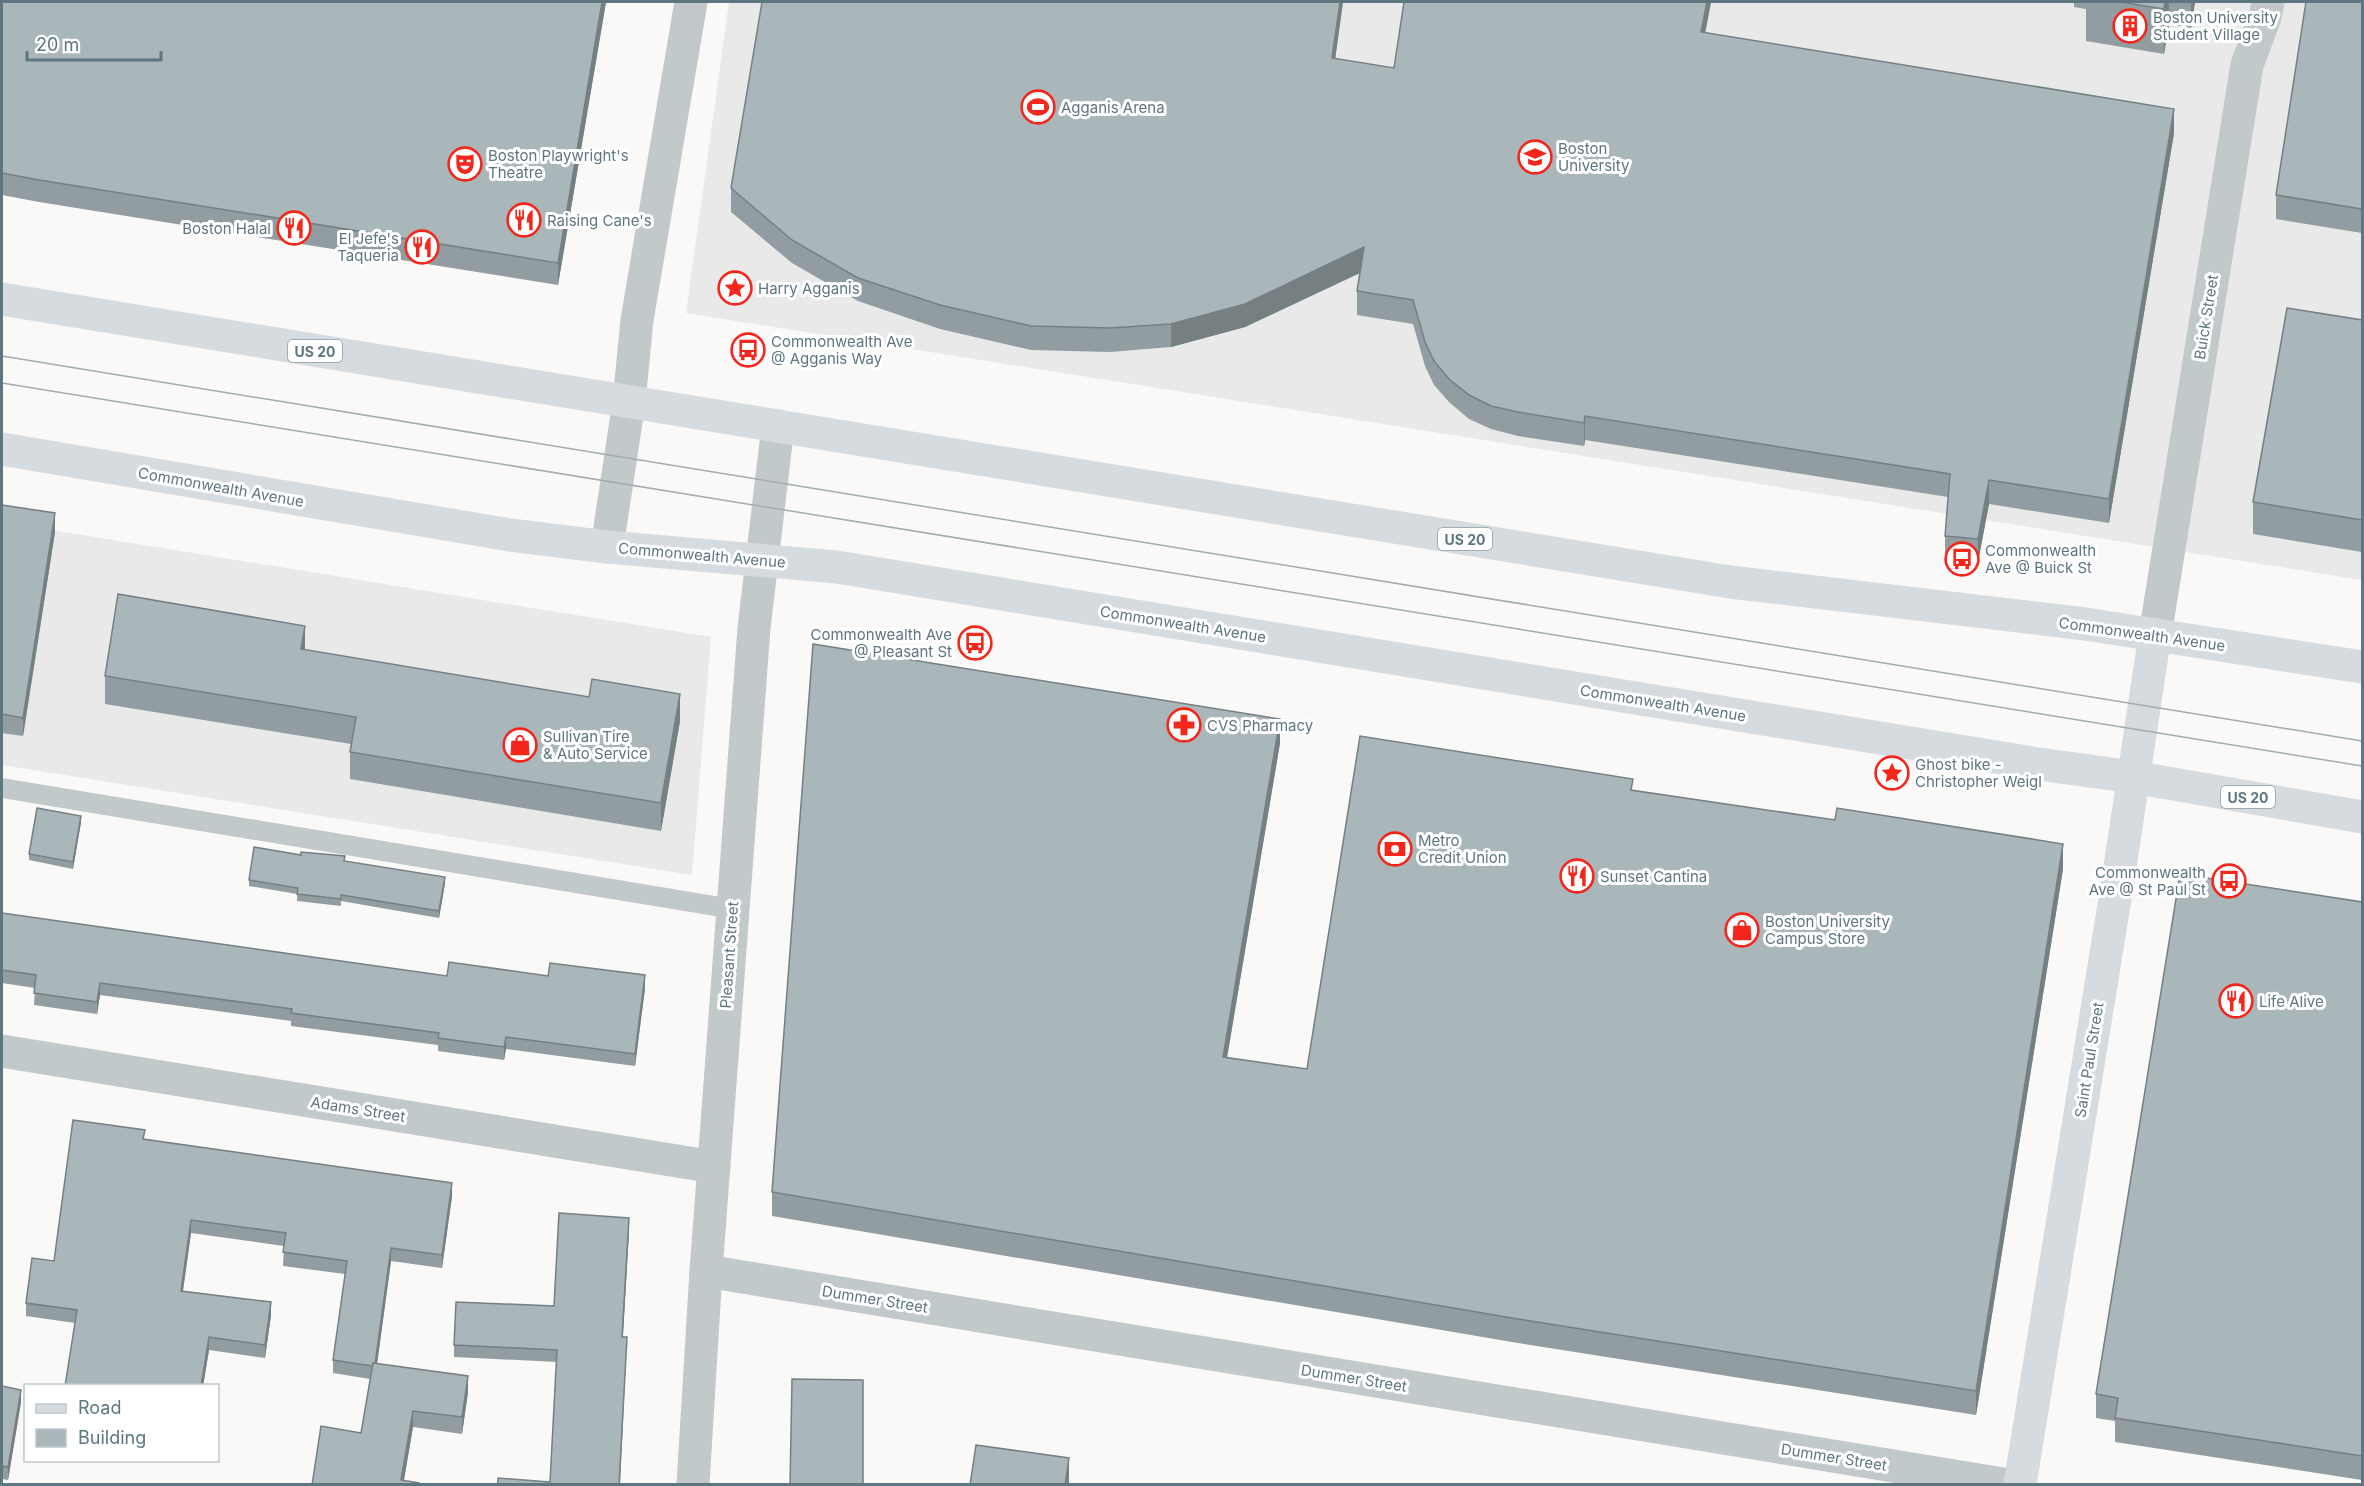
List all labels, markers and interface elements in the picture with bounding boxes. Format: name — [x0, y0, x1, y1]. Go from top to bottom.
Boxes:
building icon: Boston University Student Village — [2112, 8, 2148, 44]
place label: Boston University Student Village — [2153, 8, 2278, 44]
scale bar — [27, 24, 160, 62]
text: 20 m — [36, 34, 79, 55]
sports icon: Agganis Arena — [1020, 89, 1056, 125]
place label: Agganis Arena — [1061, 98, 1165, 117]
school or university icon: Boston University — [1517, 139, 1553, 175]
place label: Boston University — [1558, 139, 1630, 175]
theatre icon: Boston Playwright's Theatre — [447, 146, 483, 182]
place label: Boston Playwright's Theatre — [488, 146, 629, 182]
restaurant icon: Raising Cane's — [506, 202, 542, 238]
restaurant icon: Boston Halal — [276, 210, 312, 246]
place label: Raising Cane's — [547, 211, 652, 230]
place label: Boston Halal — [182, 219, 271, 238]
place label: El Jefe's Taqueria — [337, 229, 399, 265]
restaurant icon: El Jefe's Taqueria — [404, 229, 440, 265]
place icon: Harry Agganis — [717, 270, 753, 306]
street label: Buick Street — [2190, 273, 2222, 361]
place label: Harry Agganis — [758, 279, 860, 298]
bus stop icon: Commonwealth Ave @ Agganis Way — [730, 332, 766, 368]
place label: Commonwealth Ave @ Agganis Way — [771, 332, 912, 368]
road number: US 20 — [288, 340, 342, 362]
street label: Commonwealth Avenue — [137, 463, 305, 511]
road number: US 20 — [1438, 528, 1492, 550]
street label: Commonwealth Avenue — [618, 538, 786, 572]
bus stop icon: Commonwealth Ave @ Buick St — [1944, 541, 1980, 577]
place label: Commonwealth Ave @ Buick St — [1985, 541, 2096, 577]
street label: Commonwealth Avenue — [1099, 601, 1267, 647]
street label: Commonwealth Avenue — [2058, 613, 2226, 655]
place label: Commonwealth Ave @ Pleasant St — [811, 625, 952, 661]
bus stop icon: Commonwealth Ave @ Pleasant St — [957, 625, 993, 661]
street label: Commonwealth Avenue — [1579, 680, 1747, 726]
pharmacy icon: CVS Pharmacy — [1166, 707, 1202, 743]
place label: CVS Pharmacy — [1207, 716, 1314, 735]
shop icon: Sullivan Tire & Auto Service — [502, 727, 538, 763]
place label: Sullivan Tire & Auto Service — [543, 727, 648, 763]
place icon: Ghost bike - Christopher Weigl — [1874, 755, 1910, 791]
place label: Ghost bike - Christopher Weigl — [1915, 755, 2042, 791]
road number: US 20 — [2221, 786, 2275, 808]
bank icon: Metro Credit Union — [1377, 831, 1413, 867]
place label: Metro Credit Union — [1418, 831, 1507, 867]
restaurant icon: Sunset Cantina — [1559, 858, 1595, 894]
place label: Commonwealth Ave @ St Paul St — [2089, 863, 2206, 899]
bus stop icon: Commonwealth Ave @ St Paul St — [2211, 863, 2247, 899]
place label: Sunset Cantina — [1600, 867, 1707, 886]
street label: Pleasant Street — [716, 901, 742, 1009]
shop icon: Boston University Campus Store — [1724, 912, 1760, 948]
place label: Boston University Campus Store — [1765, 912, 1890, 948]
restaurant icon: Life Alive — [2218, 983, 2254, 1019]
place label: Life Alive — [2259, 992, 2324, 1011]
street label: Saint Paul Street — [2070, 1001, 2108, 1119]
street label: Adams Street — [309, 1092, 407, 1126]
street label: Dummer Street — [821, 1281, 929, 1317]
street label: Dummer Street — [1300, 1360, 1408, 1396]
legend — [24, 1384, 219, 1462]
text: Road — [78, 1397, 121, 1418]
text: Building — [78, 1427, 146, 1448]
street label: Dummer Street — [1780, 1439, 1888, 1475]

